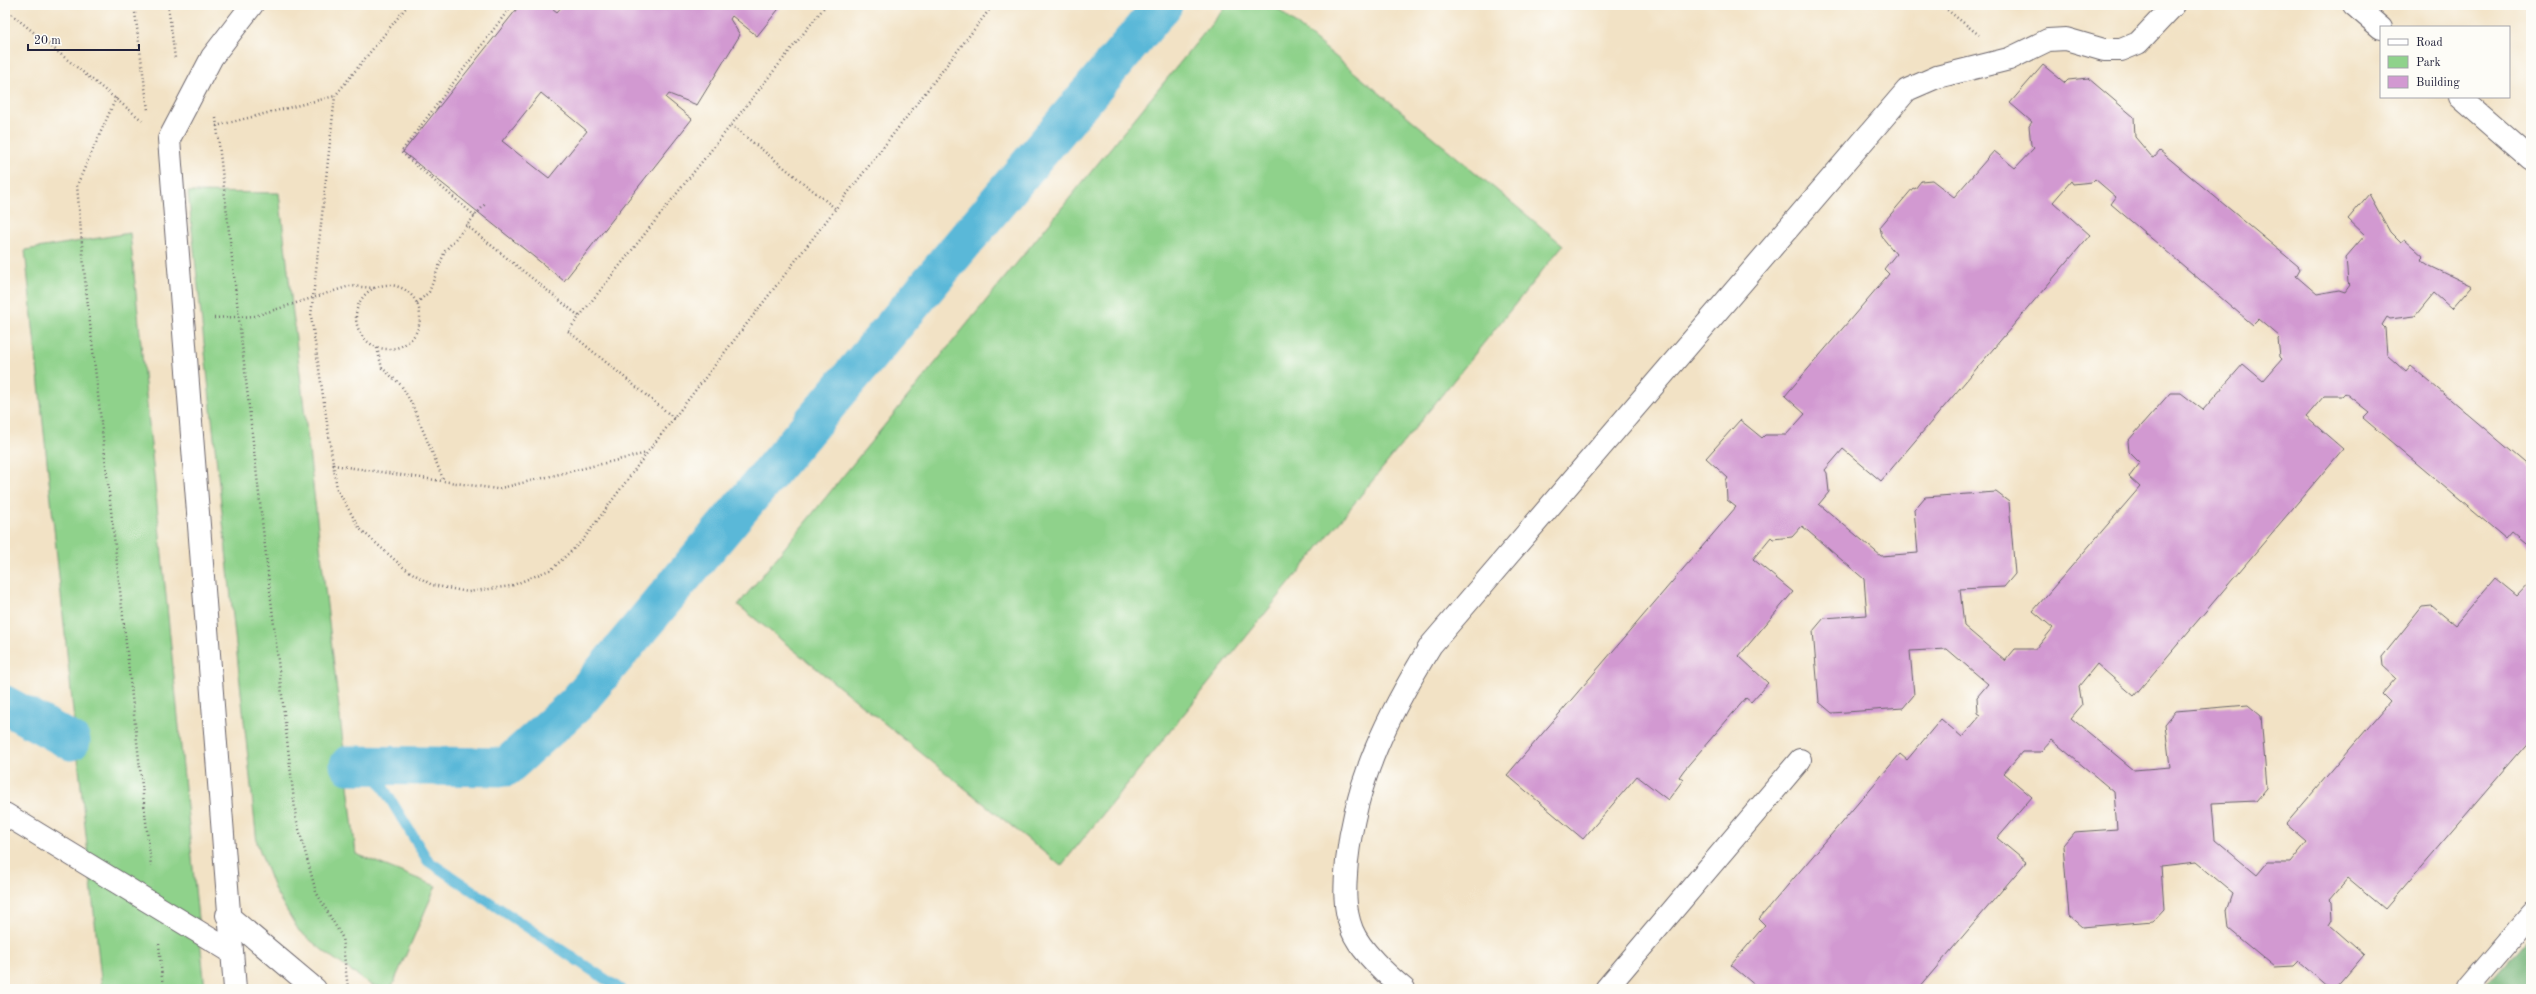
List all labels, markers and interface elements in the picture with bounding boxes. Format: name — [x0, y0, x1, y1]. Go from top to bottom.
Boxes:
scale bar — [28, 26, 139, 52]
legend — [2380, 26, 2510, 98]
text: 20 m — [34, 35, 61, 47]
text: Road — [2416, 37, 2443, 49]
text: Park — [2416, 57, 2441, 69]
text: Building — [2416, 77, 2460, 89]

